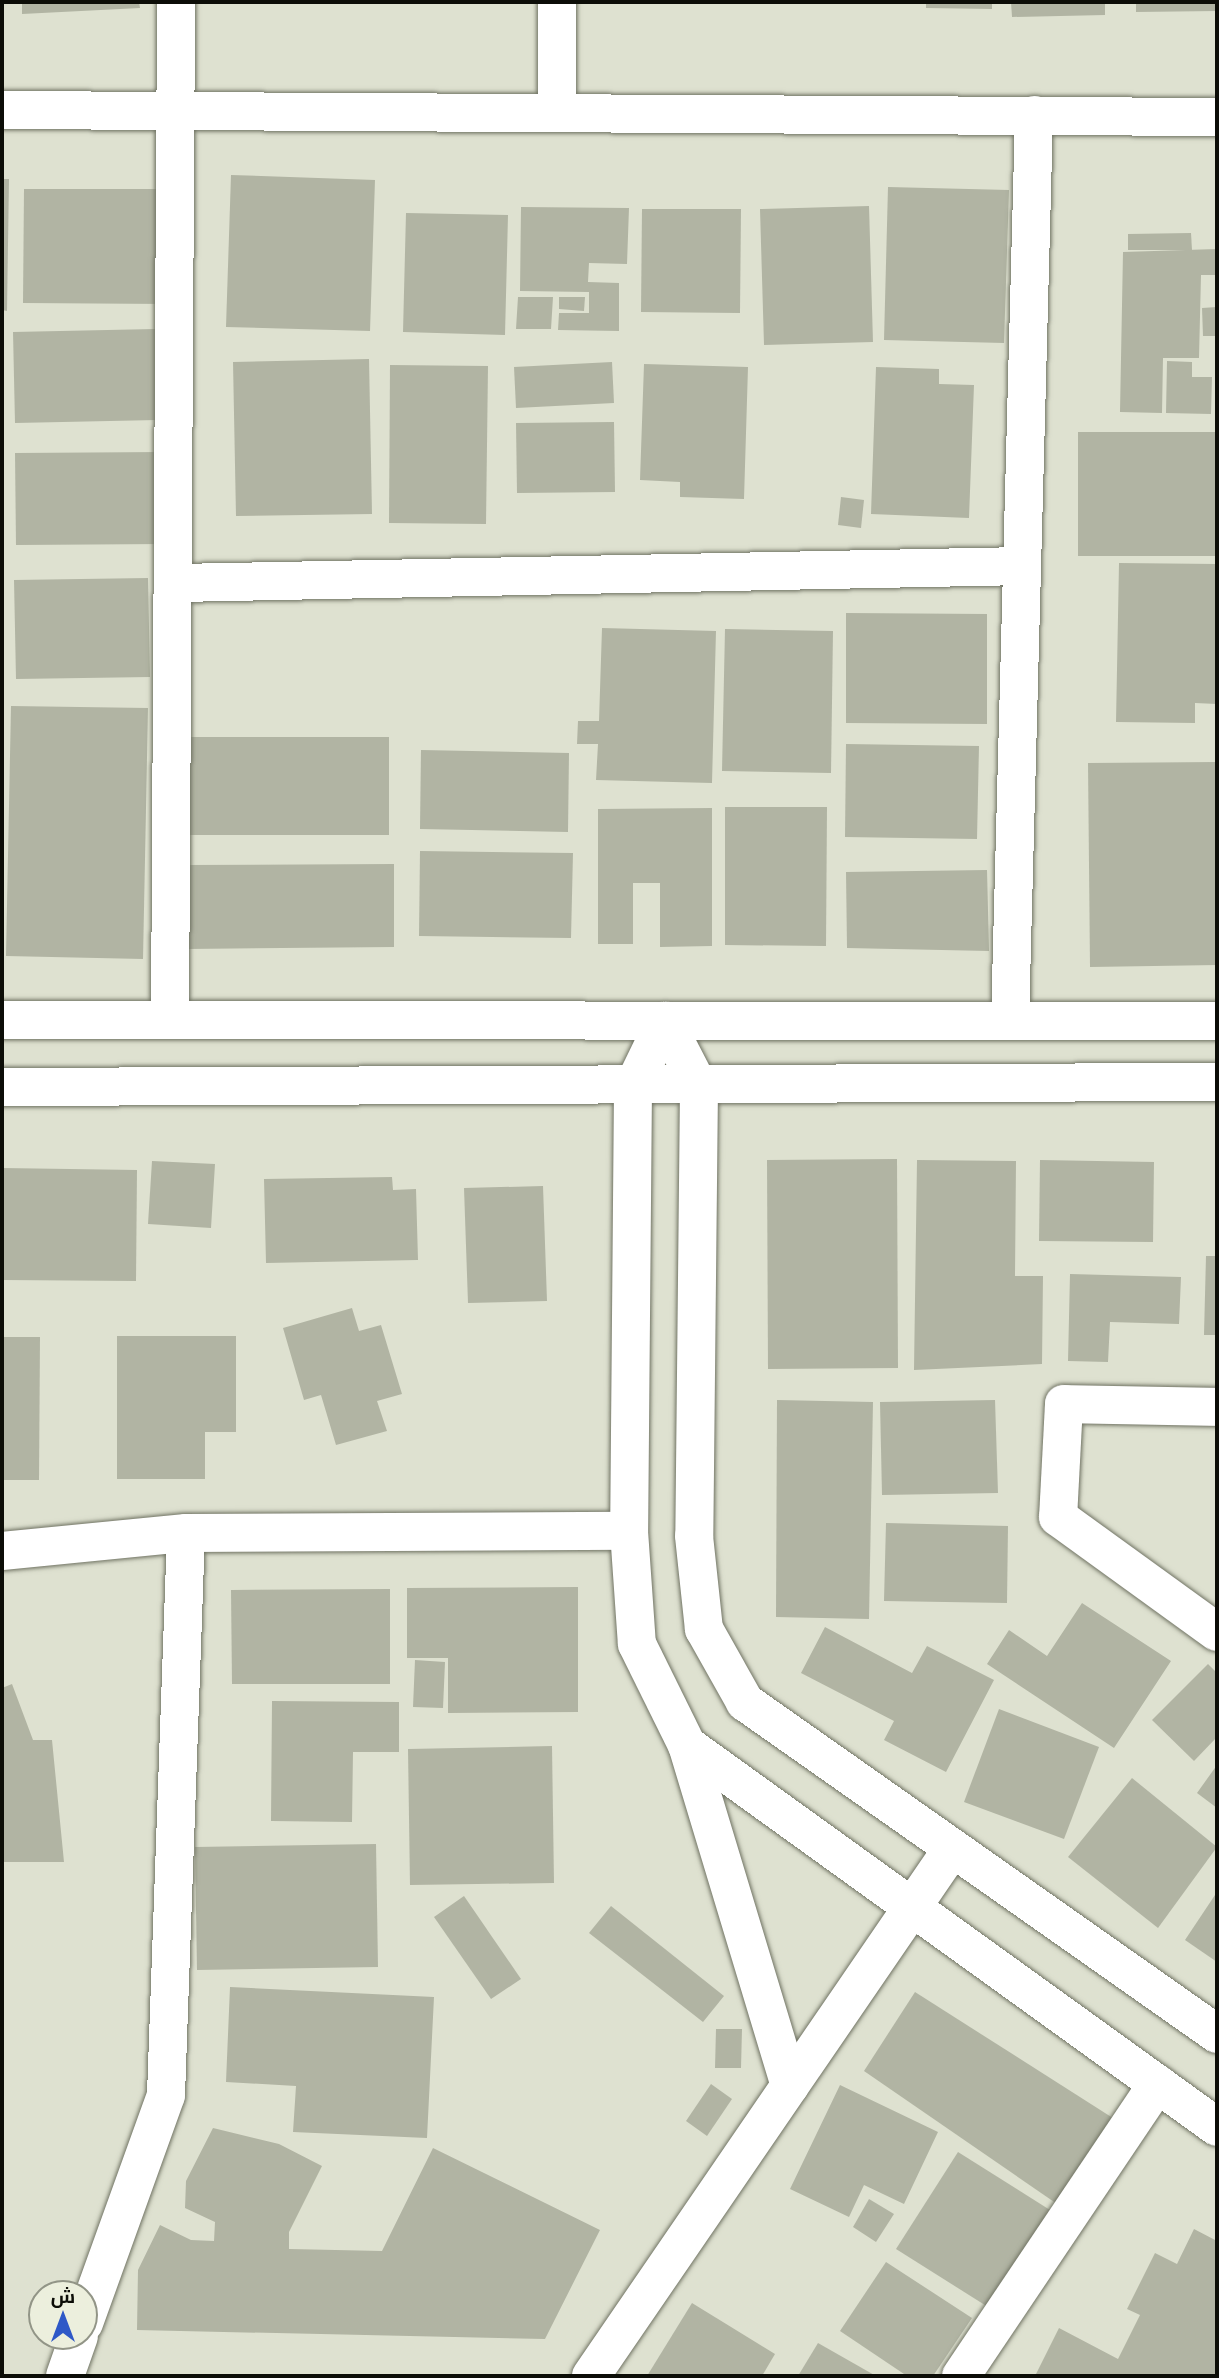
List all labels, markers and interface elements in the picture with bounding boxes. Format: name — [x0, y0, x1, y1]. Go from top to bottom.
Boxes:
north arrow — [28, 2280, 98, 2350]
text: ش — [51, 2284, 75, 2307]

